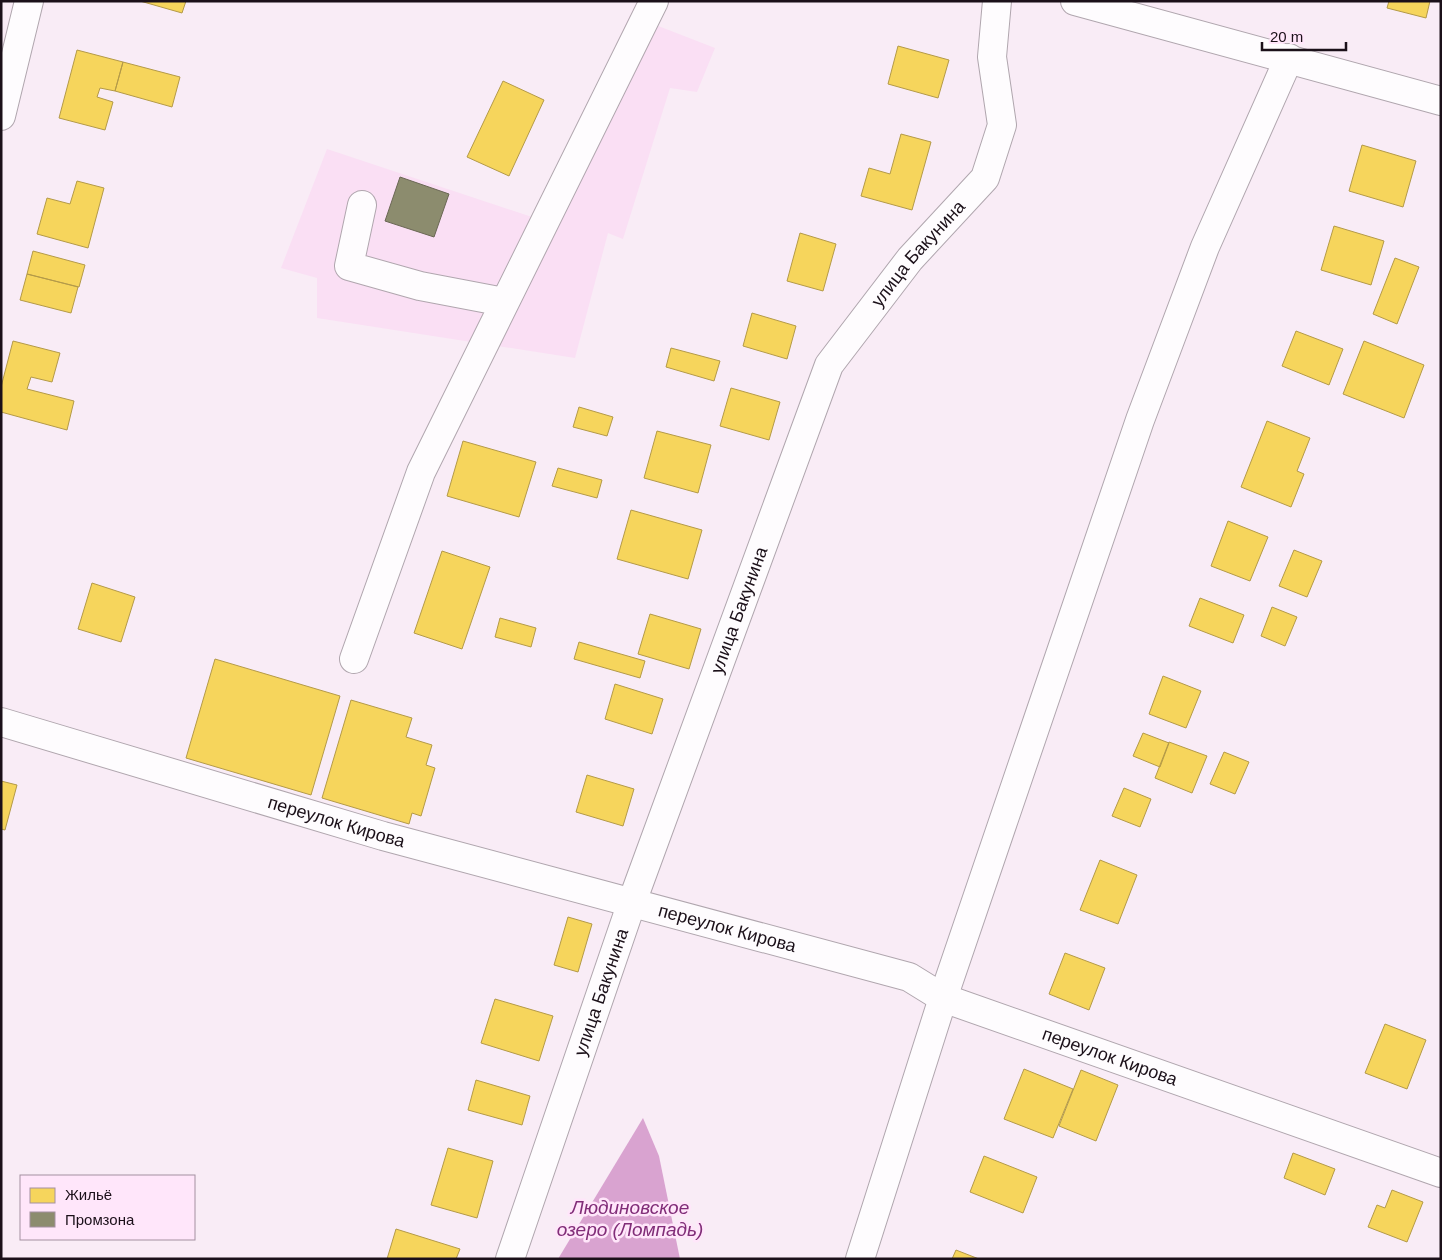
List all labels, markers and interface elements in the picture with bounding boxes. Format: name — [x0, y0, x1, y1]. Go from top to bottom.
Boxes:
scale bar — [1262, 20, 1346, 52]
text: 20 m — [1270, 28, 1303, 45]
street label: улица Бакунина — [867, 196, 970, 311]
street label: улица Бакунина — [707, 543, 772, 676]
street label: переулок Кирова — [266, 792, 408, 852]
street label: переулок Кирова — [656, 900, 799, 957]
street label: улица Бакунина — [570, 925, 633, 1059]
street label: переулок Кирова — [1040, 1024, 1181, 1090]
legend — [20, 1175, 195, 1240]
text: Жильё — [65, 1186, 112, 1203]
water label: Людиновское озеро (Ломпадь) — [557, 1197, 703, 1240]
text: Промзона — [65, 1211, 135, 1228]

